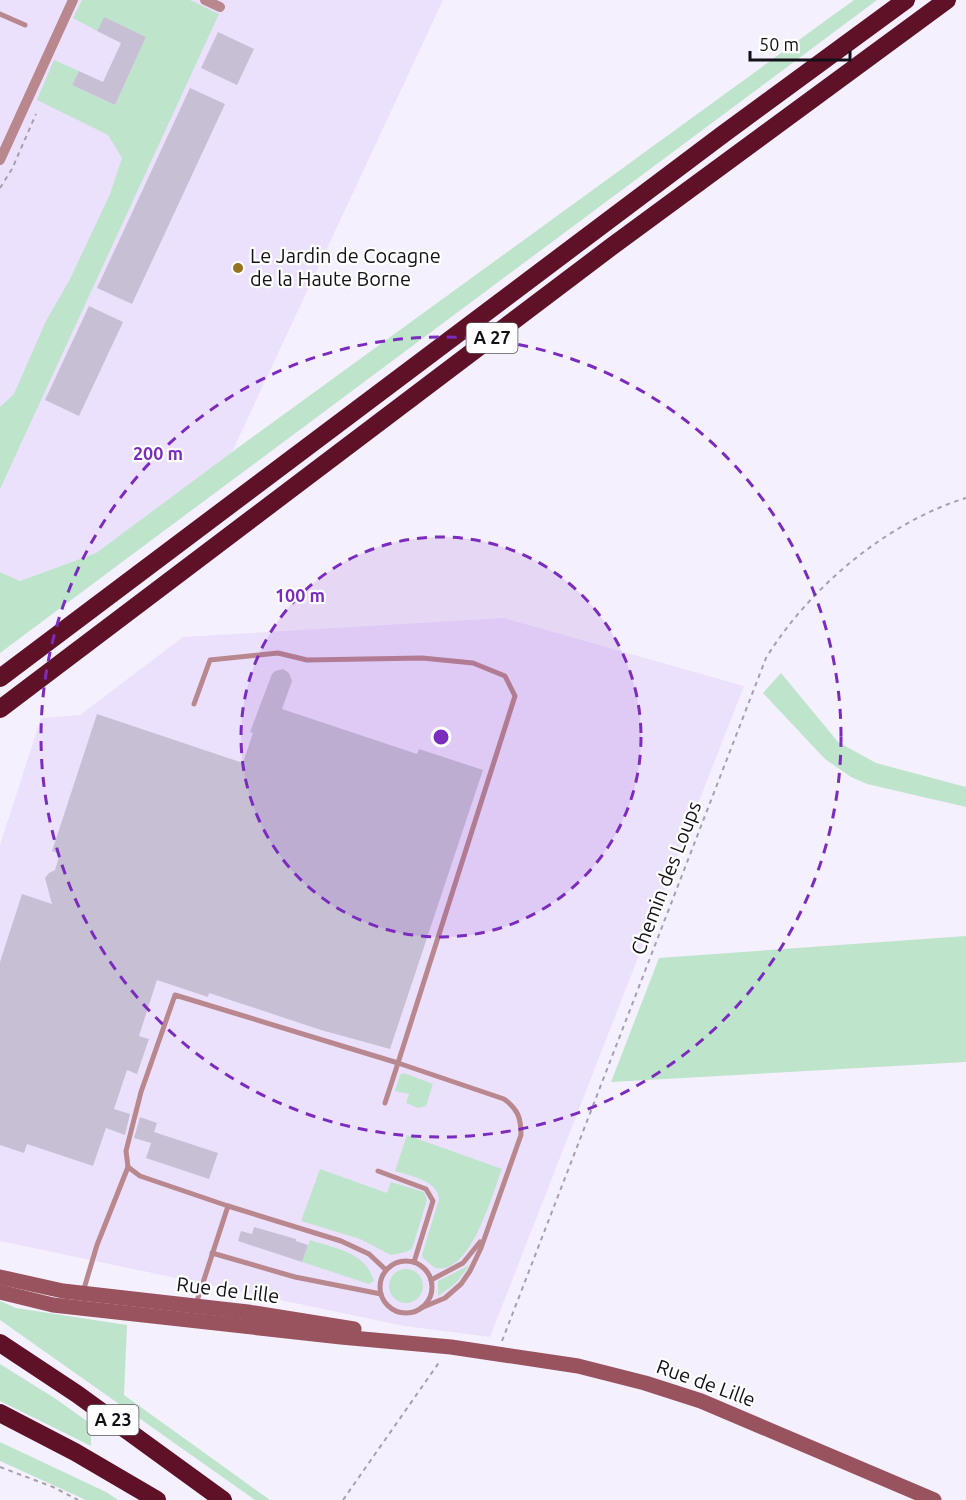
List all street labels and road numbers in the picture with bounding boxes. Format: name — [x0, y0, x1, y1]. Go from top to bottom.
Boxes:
road number: A 27 — [466, 323, 518, 353]
street label: Chemin des Loups — [626, 798, 705, 958]
street label: Rue de Lille — [175, 1272, 281, 1307]
street label: Rue de Lille — [654, 1354, 759, 1411]
road number: A 23 — [88, 1405, 138, 1435]

